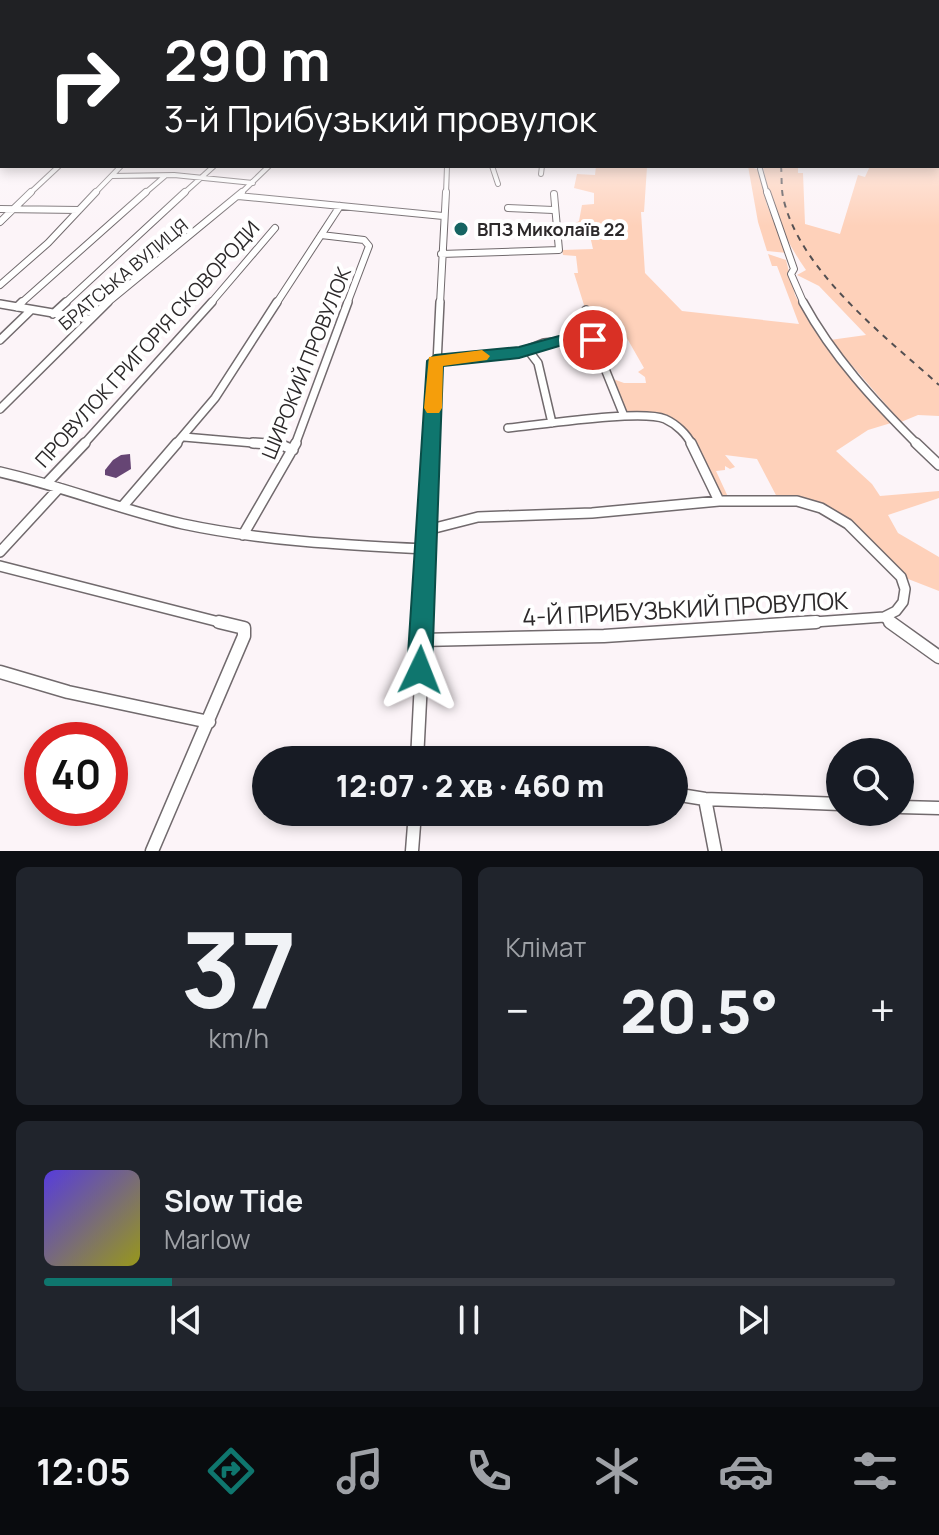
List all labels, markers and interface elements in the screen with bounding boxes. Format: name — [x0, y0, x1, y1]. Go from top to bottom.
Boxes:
text: 290 m — [164, 21, 331, 98]
icon: right — [32, 32, 136, 136]
text: 3-й Прибузький провулок — [164, 94, 597, 143]
street label: БРАТСЬКА ВУЛИЦЯ — [53, 213, 193, 335]
street label: ПРОВУЛОК ГРИГОРІЯ СКОВОРОДИ — [29, 215, 265, 473]
place label: ВПЗ Миколаїв 22 — [477, 217, 625, 241]
marker: ВПЗ Миколаїв 22 — [452, 220, 470, 238]
street label: ШИРОКИЙ ПРОВУЛОК — [255, 263, 357, 463]
pin — [559, 306, 627, 374]
icon: arrive — [571, 318, 615, 362]
street label: 4-Й ПРИБУЗЬКИЙ ПРОВУЛОК — [521, 583, 850, 633]
position arrow — [378, 628, 462, 712]
speed limit sign: 40 — [24, 722, 128, 826]
map controls — [826, 738, 914, 826]
button: search — [826, 738, 914, 826]
text: 12:07 · 2 хв · 460 m — [336, 765, 604, 806]
text: 37 — [181, 897, 297, 1039]
text: Клімат — [506, 929, 587, 965]
text: 20.5° — [620, 969, 779, 1051]
text: − — [506, 980, 529, 1040]
text: + — [870, 980, 895, 1040]
text: km/h — [209, 1020, 269, 1056]
text: Slow Tide — [164, 1180, 303, 1221]
text: Marlow — [164, 1221, 251, 1257]
icon: previous — [164, 1298, 208, 1342]
icon: pause — [447, 1298, 491, 1342]
icon: next — [731, 1298, 775, 1342]
icon: directions — [203, 1443, 259, 1499]
icon: music — [332, 1443, 388, 1499]
icon: phone — [461, 1443, 517, 1499]
icon: climate — [589, 1443, 645, 1499]
icon: car — [718, 1443, 774, 1499]
icon: filters — [847, 1443, 903, 1499]
text: 12:05 — [36, 1447, 131, 1496]

